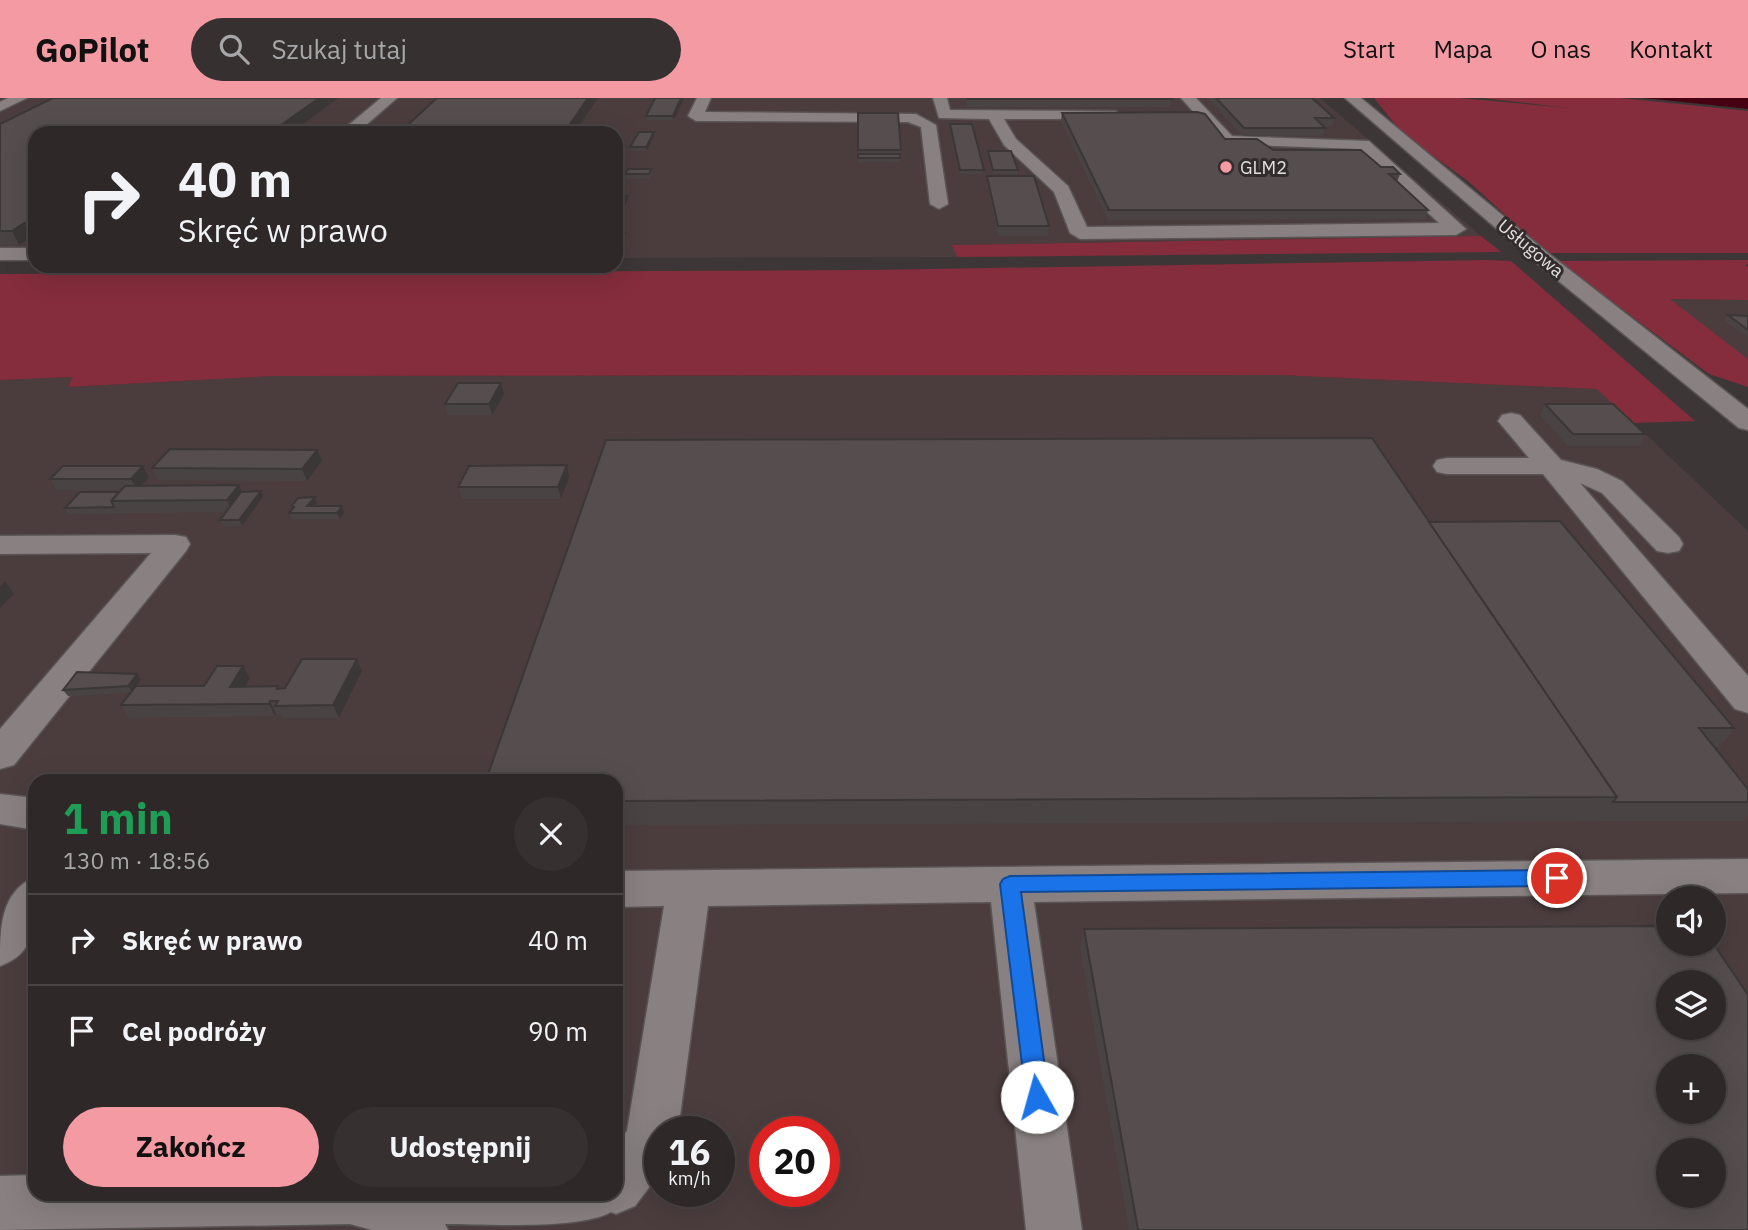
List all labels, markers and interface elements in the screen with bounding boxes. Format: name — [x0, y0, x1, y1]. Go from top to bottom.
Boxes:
search box — [191, 18, 681, 81]
text: GoPilot — [35, 28, 149, 71]
icon: search — [215, 30, 253, 68]
text: Szukaj tutaj — [271, 32, 407, 66]
text: Start — [1343, 33, 1395, 65]
text: Mapa — [1433, 33, 1492, 65]
text: O nas — [1530, 33, 1591, 65]
text: Kontakt — [1629, 33, 1713, 65]
text: 40 m — [178, 147, 292, 210]
icon: right — [63, 154, 154, 245]
place label: GLM2 — [1240, 156, 1287, 179]
marker: GLM2 — [1218, 159, 1234, 175]
text: Skręć w prawo — [178, 209, 388, 251]
street label: Usługowa — [1493, 214, 1569, 282]
text: 1 min — [63, 791, 173, 846]
button: close — [514, 797, 588, 871]
text: 130 m · 18:56 — [63, 845, 210, 875]
pin — [1527, 848, 1587, 908]
icon: arrive — [1538, 859, 1576, 897]
map controls — [1656, 886, 1726, 1208]
button: sound — [1656, 886, 1726, 956]
icon: right — [63, 921, 101, 959]
text: Skręć w prawo — [122, 923, 303, 957]
text: 40 m — [528, 923, 588, 957]
button: layers — [1656, 970, 1726, 1040]
icon: arrive — [63, 1012, 101, 1050]
text: Cel podróży — [122, 1014, 266, 1048]
text: 90 m — [528, 1014, 588, 1048]
button: + — [1656, 1054, 1726, 1124]
position arrow — [1000, 1060, 1074, 1134]
button: Zakończ — [63, 1107, 319, 1187]
button: Udostępnij — [333, 1107, 588, 1187]
speed limit sign: 20 — [749, 1116, 840, 1207]
text: 16 — [668, 1129, 711, 1175]
button: − — [1656, 1138, 1726, 1208]
text: km/h — [668, 1167, 711, 1190]

